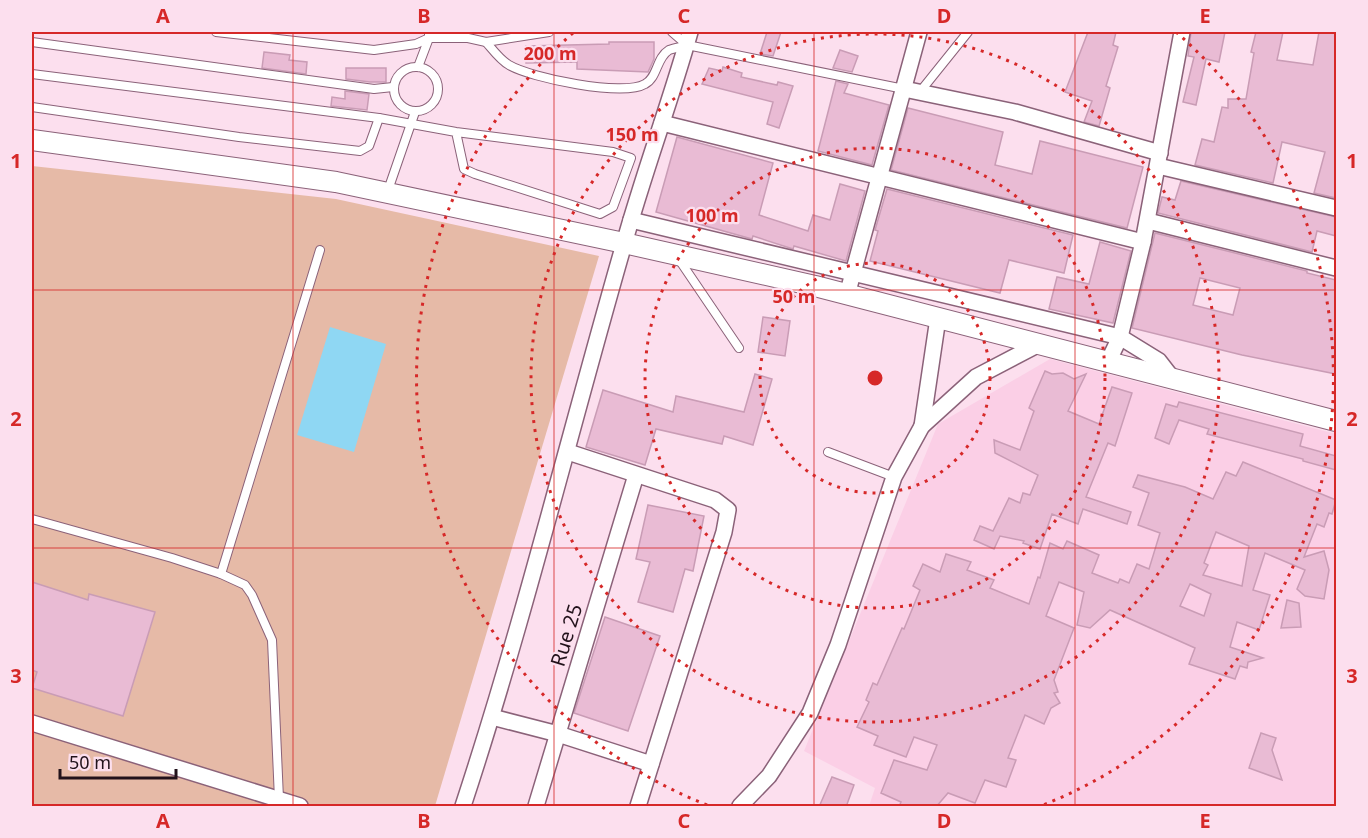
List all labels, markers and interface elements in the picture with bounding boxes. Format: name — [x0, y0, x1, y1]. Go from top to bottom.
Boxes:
text: A — [156, 2, 170, 29]
text: B — [417, 2, 431, 29]
text: C — [678, 2, 691, 29]
text: D — [937, 2, 951, 29]
text: E — [1199, 2, 1211, 29]
text: 200 m — [523, 41, 577, 65]
text: 150 m — [605, 122, 659, 146]
text: 1 — [10, 147, 22, 174]
text: 1 — [1346, 147, 1358, 174]
text: 100 m — [685, 203, 739, 227]
text: 50 m — [773, 284, 815, 308]
centre of rings — [865, 368, 885, 388]
text: 2 — [10, 405, 22, 432]
text: 2 — [1346, 405, 1358, 432]
street label: Rue 25 — [544, 600, 588, 670]
text: 3 — [10, 662, 22, 689]
text: 3 — [1346, 662, 1358, 689]
scale bar — [60, 742, 176, 780]
text: 50 m — [69, 750, 111, 774]
text: A — [156, 807, 170, 834]
text: B — [417, 807, 431, 834]
text: C — [678, 807, 691, 834]
text: D — [937, 807, 951, 834]
text: E — [1199, 807, 1211, 834]

